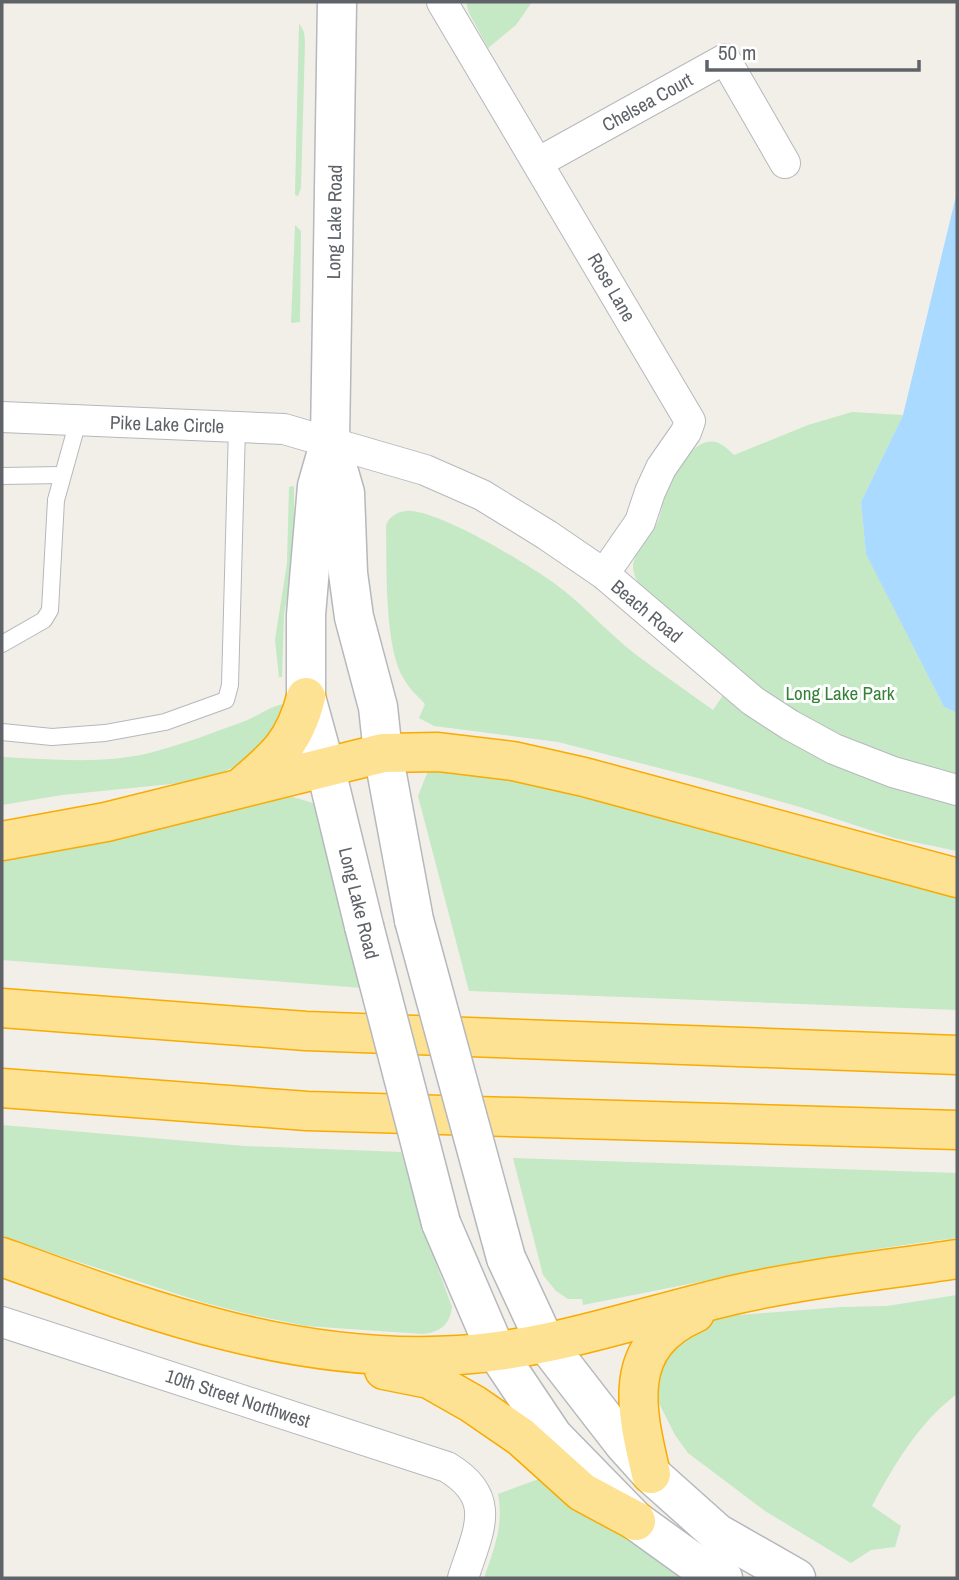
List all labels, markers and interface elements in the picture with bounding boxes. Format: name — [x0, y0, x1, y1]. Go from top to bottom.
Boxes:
scale bar — [707, 28, 919, 72]
text: 50 m — [718, 38, 756, 67]
street label: Chelsea Court — [597, 66, 697, 138]
street label: Long Lake Road — [320, 165, 348, 279]
street label: Rose Lane — [582, 248, 642, 326]
street label: Pike Lake Circle — [109, 409, 225, 439]
street label: Beach Road — [606, 573, 688, 649]
park label: Long Lake Park — [785, 680, 895, 706]
street label: Long Lake Road — [333, 844, 385, 962]
street label: 10th Street Northwest — [162, 1362, 314, 1434]

